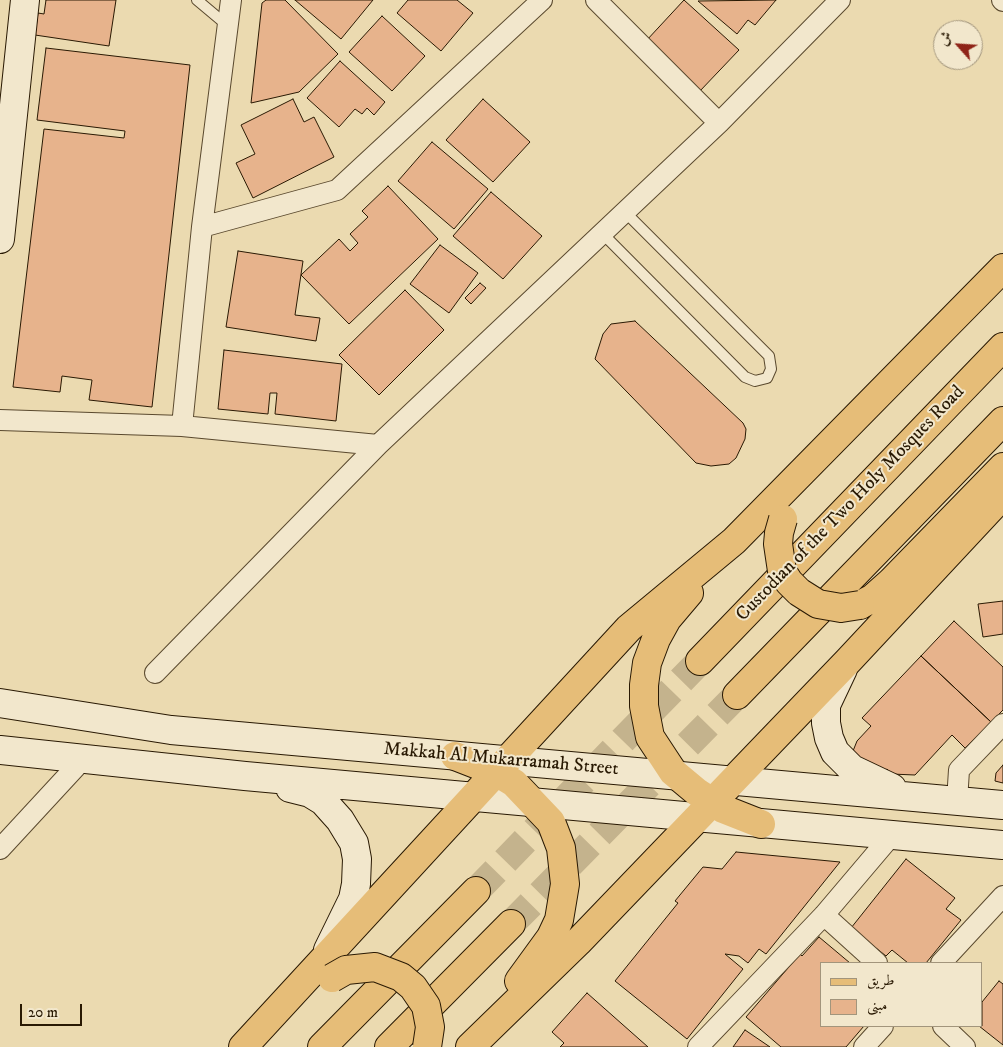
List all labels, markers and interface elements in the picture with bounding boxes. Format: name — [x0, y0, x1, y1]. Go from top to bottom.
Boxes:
north arrow — [933, 20, 983, 70]
text: ش — [934, 29, 957, 49]
street label: Custodian of the Two Holy Mosques Road — [732, 381, 970, 627]
street label: Makkah Al Mukarramah Street — [383, 738, 619, 782]
legend — [820, 962, 983, 1027]
text: طريق — [867, 971, 894, 990]
scale bar — [22, 994, 85, 1026]
text: مبنى — [867, 996, 887, 1015]
text: 20 m — [28, 1003, 58, 1022]

